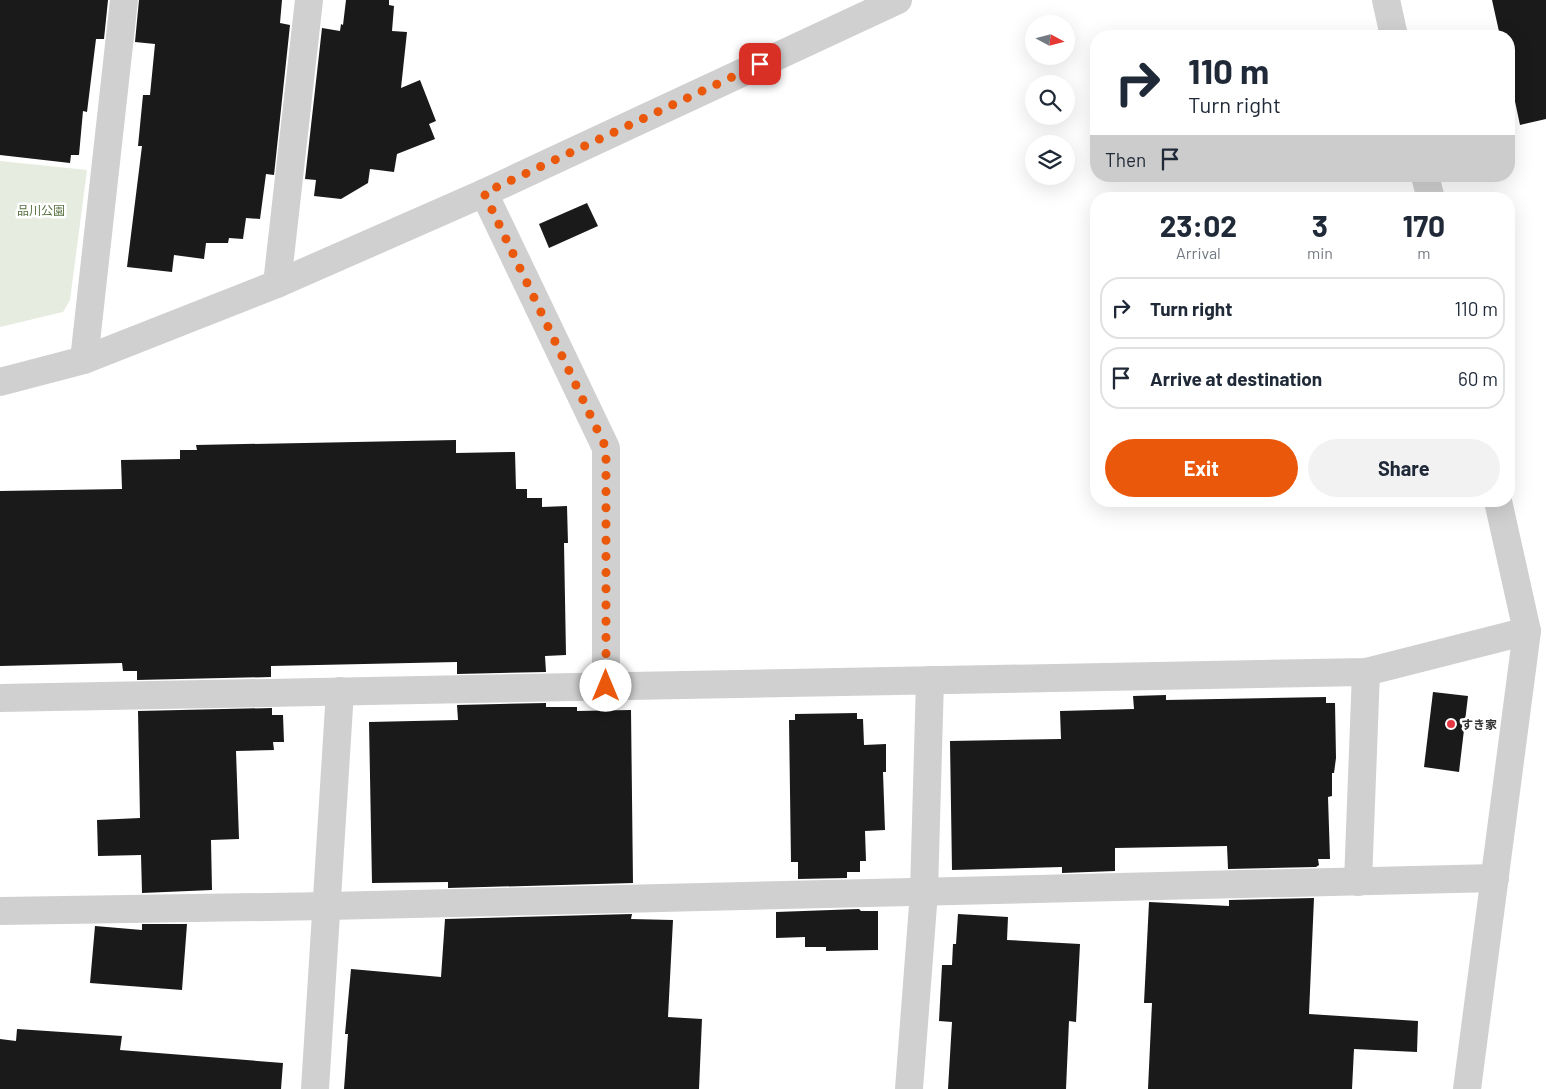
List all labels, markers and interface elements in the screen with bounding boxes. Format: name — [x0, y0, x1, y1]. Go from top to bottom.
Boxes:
north arrow — [1025, 15, 1075, 65]
map controls — [1025, 15, 1075, 185]
pin — [739, 43, 781, 85]
text: 110 m — [1188, 49, 1269, 91]
icon: arrive — [746, 50, 774, 78]
icon: right — [1105, 50, 1170, 115]
button: search — [1025, 75, 1075, 125]
text: Turn right — [1188, 91, 1281, 117]
button: layers — [1025, 135, 1075, 185]
icon: arrive — [1156, 145, 1184, 173]
text: Then — [1105, 148, 1146, 171]
park label: 品川公園 — [17, 203, 65, 217]
text: 23:02 — [1160, 207, 1237, 243]
text: 3 — [1312, 207, 1328, 243]
text: 170 — [1403, 207, 1445, 243]
text: Arrival — [1176, 243, 1221, 262]
text: min — [1307, 243, 1333, 262]
text: m — [1417, 243, 1431, 262]
icon: right — [1107, 294, 1135, 322]
text: Turn right — [1150, 297, 1232, 320]
text: 110 m — [1454, 297, 1498, 320]
icon: arrive — [1107, 364, 1135, 392]
text: Arrive at destination — [1150, 367, 1322, 390]
text: 60 m — [1458, 367, 1498, 390]
button: Exit — [1105, 439, 1298, 497]
button: Share — [1308, 439, 1500, 497]
position arrow — [579, 659, 631, 711]
place label: すき家 — [1461, 717, 1497, 731]
marker: すき家 — [1445, 718, 1457, 730]

